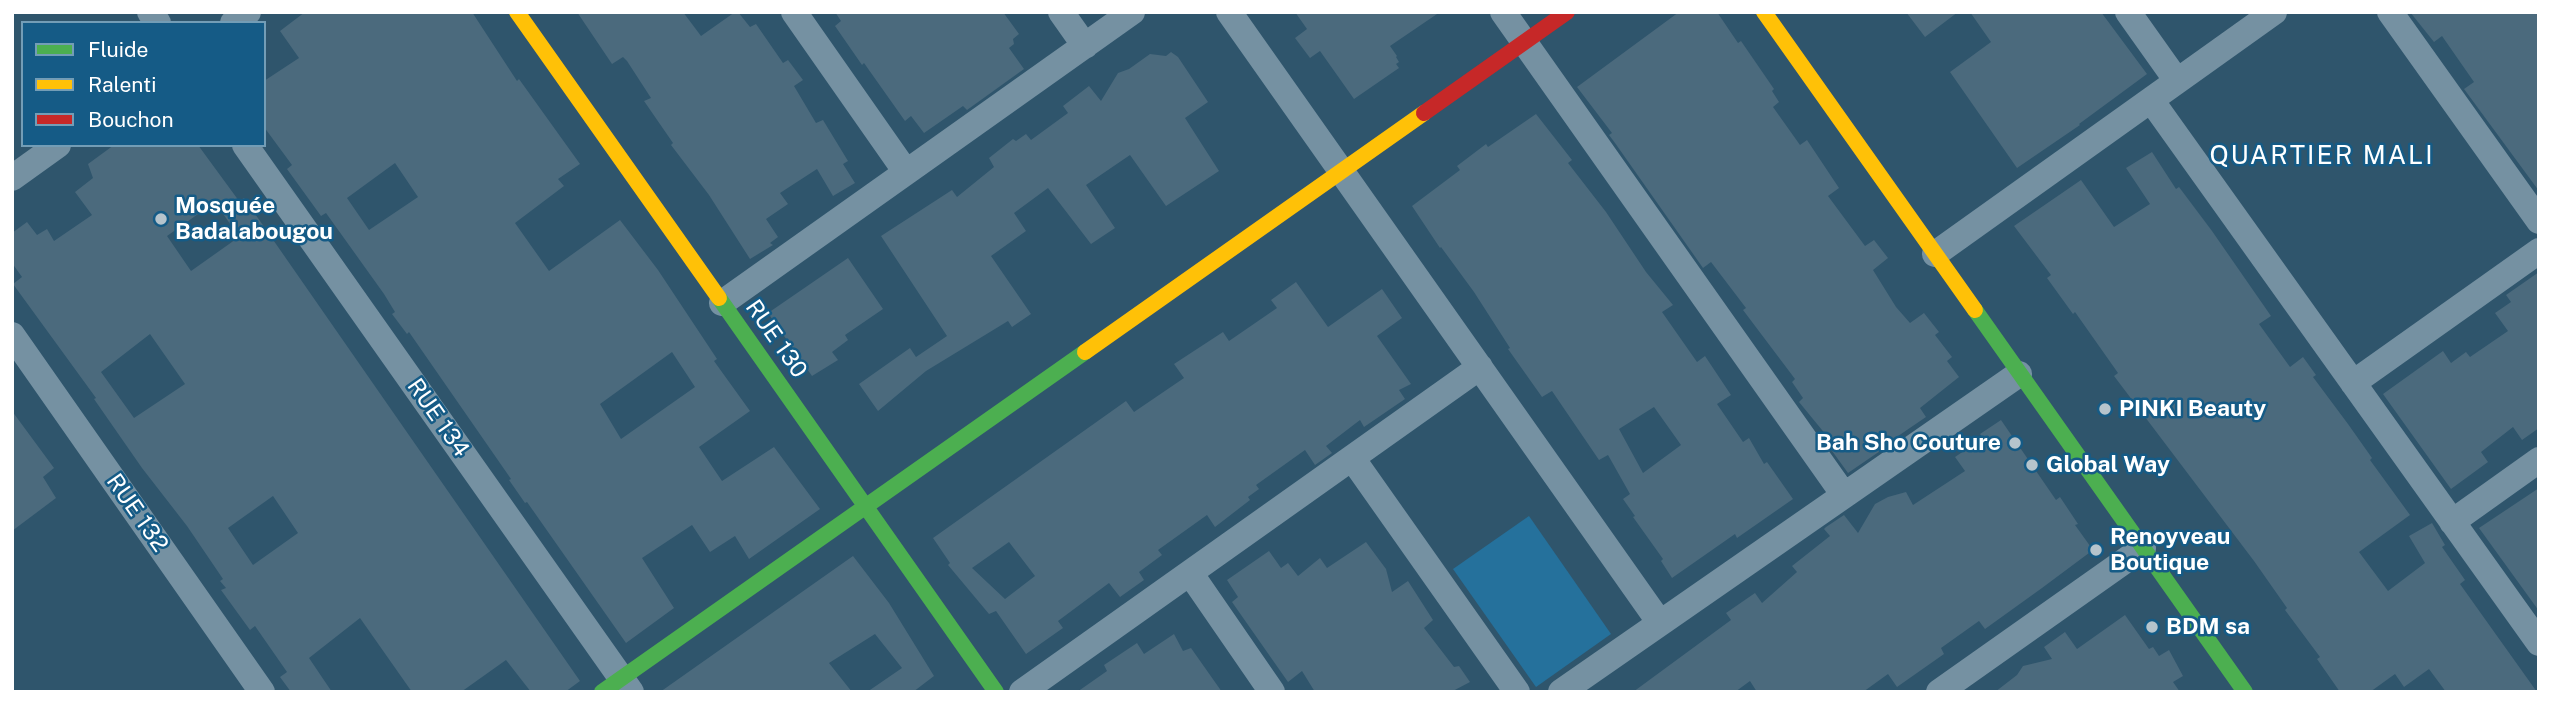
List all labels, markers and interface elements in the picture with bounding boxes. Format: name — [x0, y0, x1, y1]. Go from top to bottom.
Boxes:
legend — [21, 21, 266, 147]
text: Fluide — [88, 37, 148, 62]
text: Ralenti — [88, 72, 156, 97]
text: Bouchon — [88, 107, 174, 132]
district label: QUARTIER MALI — [2211, 140, 2433, 172]
place label: Mosquée Badalabougou — [175, 192, 333, 246]
marker: Mosquée Badalabougou — [153, 211, 169, 227]
street label: RUE 130 — [739, 295, 813, 383]
street label: RUE 134 — [401, 373, 475, 463]
place label: PINKI Beauty — [2119, 395, 2266, 423]
marker: PINKI Beauty — [2097, 401, 2113, 417]
place label: Bah Sho Couture — [1816, 429, 2001, 457]
marker: Bah Sho Couture — [2007, 435, 2023, 451]
place label: Global Way — [2046, 451, 2170, 479]
marker: Global Way — [2024, 457, 2040, 473]
street label: RUE 132 — [100, 469, 174, 557]
place label: Renoyveau Boutique — [2110, 523, 2230, 577]
marker: Renoyveau Boutique — [2088, 542, 2104, 558]
place label: BDM sa — [2166, 613, 2250, 641]
marker: BDM sa — [2144, 619, 2160, 635]

